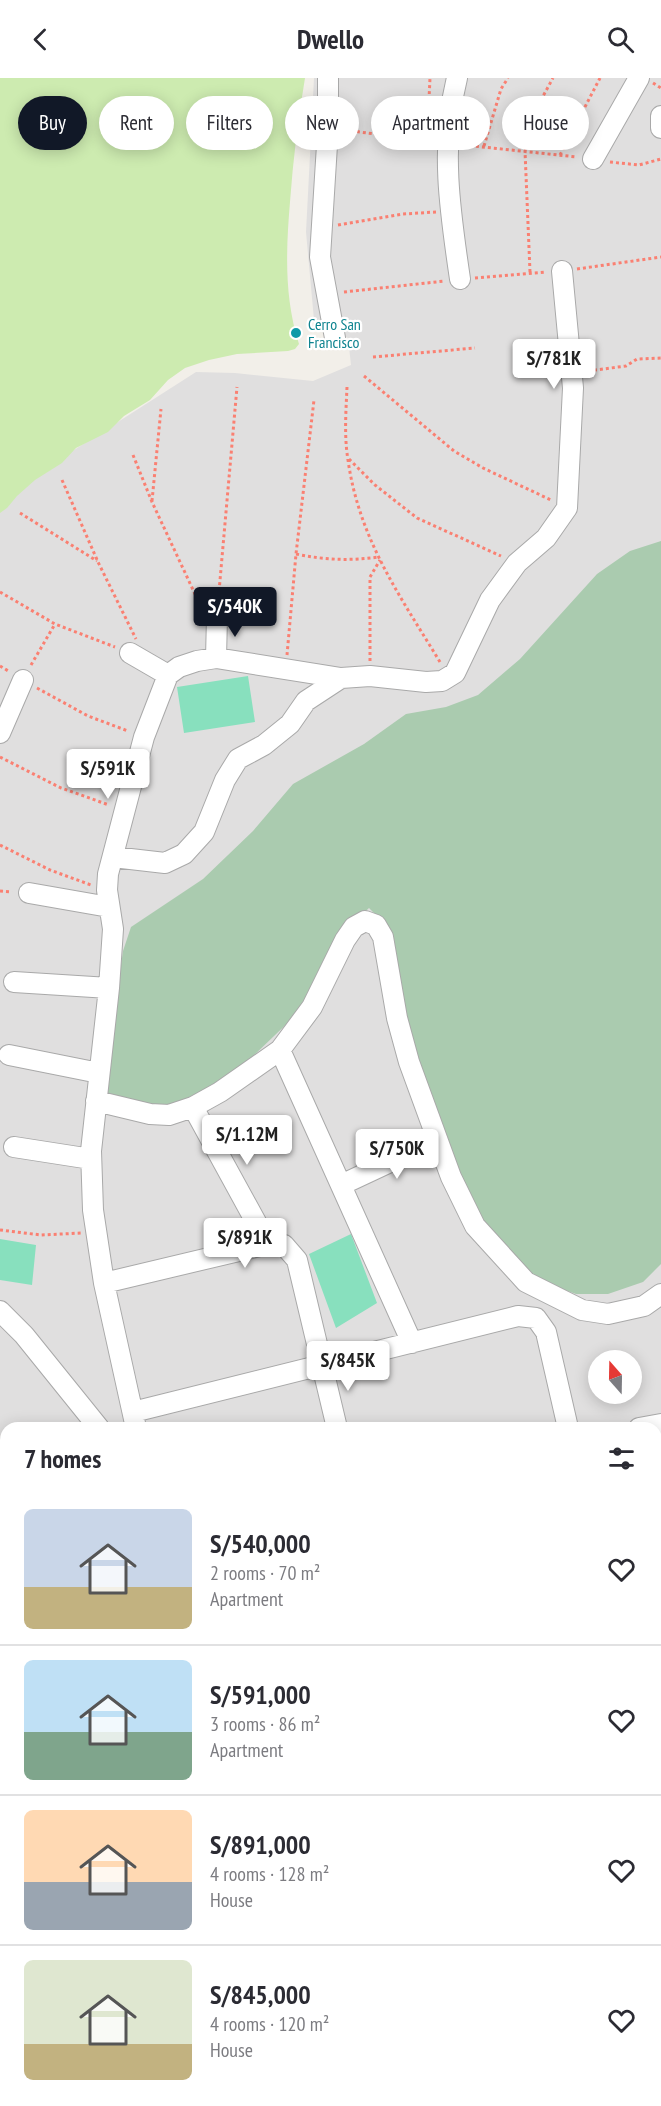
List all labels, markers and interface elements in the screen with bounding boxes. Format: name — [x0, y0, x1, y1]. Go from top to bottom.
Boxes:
text: Dwello — [297, 22, 364, 56]
icon: back — [24, 23, 57, 56]
icon: search — [604, 23, 637, 56]
chip: Buy — [18, 96, 87, 150]
chip: Rent — [99, 96, 174, 150]
chip: Filters — [186, 96, 273, 150]
chip: New — [285, 96, 359, 150]
chip: Apartment — [371, 96, 490, 150]
chip: House — [502, 96, 589, 150]
place label: Cerro San Francisco — [308, 314, 361, 352]
marker: Cerro San Francisco — [289, 326, 303, 340]
pin: S/781K — [505, 339, 603, 390]
text: S/781K — [527, 345, 581, 371]
pin: S/540K — [186, 587, 284, 638]
text: S/540K — [208, 593, 262, 619]
pin: S/591K — [59, 749, 157, 800]
text: S/591K — [81, 755, 135, 781]
pin: S/1.12M — [192, 1115, 302, 1166]
text: S/1.12M — [216, 1121, 278, 1147]
pin: S/750K — [348, 1129, 446, 1180]
text: S/750K — [370, 1135, 424, 1161]
pin: S/891K — [196, 1218, 294, 1269]
text: S/891K — [218, 1224, 272, 1250]
pin: S/845K — [299, 1341, 397, 1392]
text: S/845K — [321, 1347, 375, 1373]
north arrow — [588, 1350, 642, 1404]
map controls — [588, 1350, 642, 1404]
text: 7 homes — [24, 1442, 101, 1475]
icon: filters — [605, 1442, 638, 1475]
text: S/540,000 — [210, 1527, 311, 1560]
icon: home — [72, 1533, 144, 1605]
icon: heart — [605, 1553, 638, 1586]
text: 2 rooms · 70 m² — [210, 1560, 320, 1586]
text: Apartment — [210, 1586, 283, 1612]
text: S/591,000 — [210, 1678, 311, 1711]
icon: home — [72, 1684, 144, 1756]
icon: heart — [605, 1704, 638, 1737]
text: 3 rooms · 86 m² — [210, 1711, 320, 1737]
text: Apartment — [210, 1737, 283, 1763]
text: S/891,000 — [210, 1828, 311, 1861]
icon: home — [72, 1834, 144, 1906]
icon: heart — [605, 1854, 638, 1887]
text: 4 rooms · 128 m² — [210, 1861, 329, 1887]
text: House — [210, 1887, 253, 1913]
text: S/845,000 — [210, 1978, 311, 2011]
icon: home — [72, 1984, 144, 2056]
icon: heart — [605, 2004, 638, 2037]
text: 4 rooms · 120 m² — [210, 2011, 329, 2037]
text: House — [210, 2037, 253, 2063]

